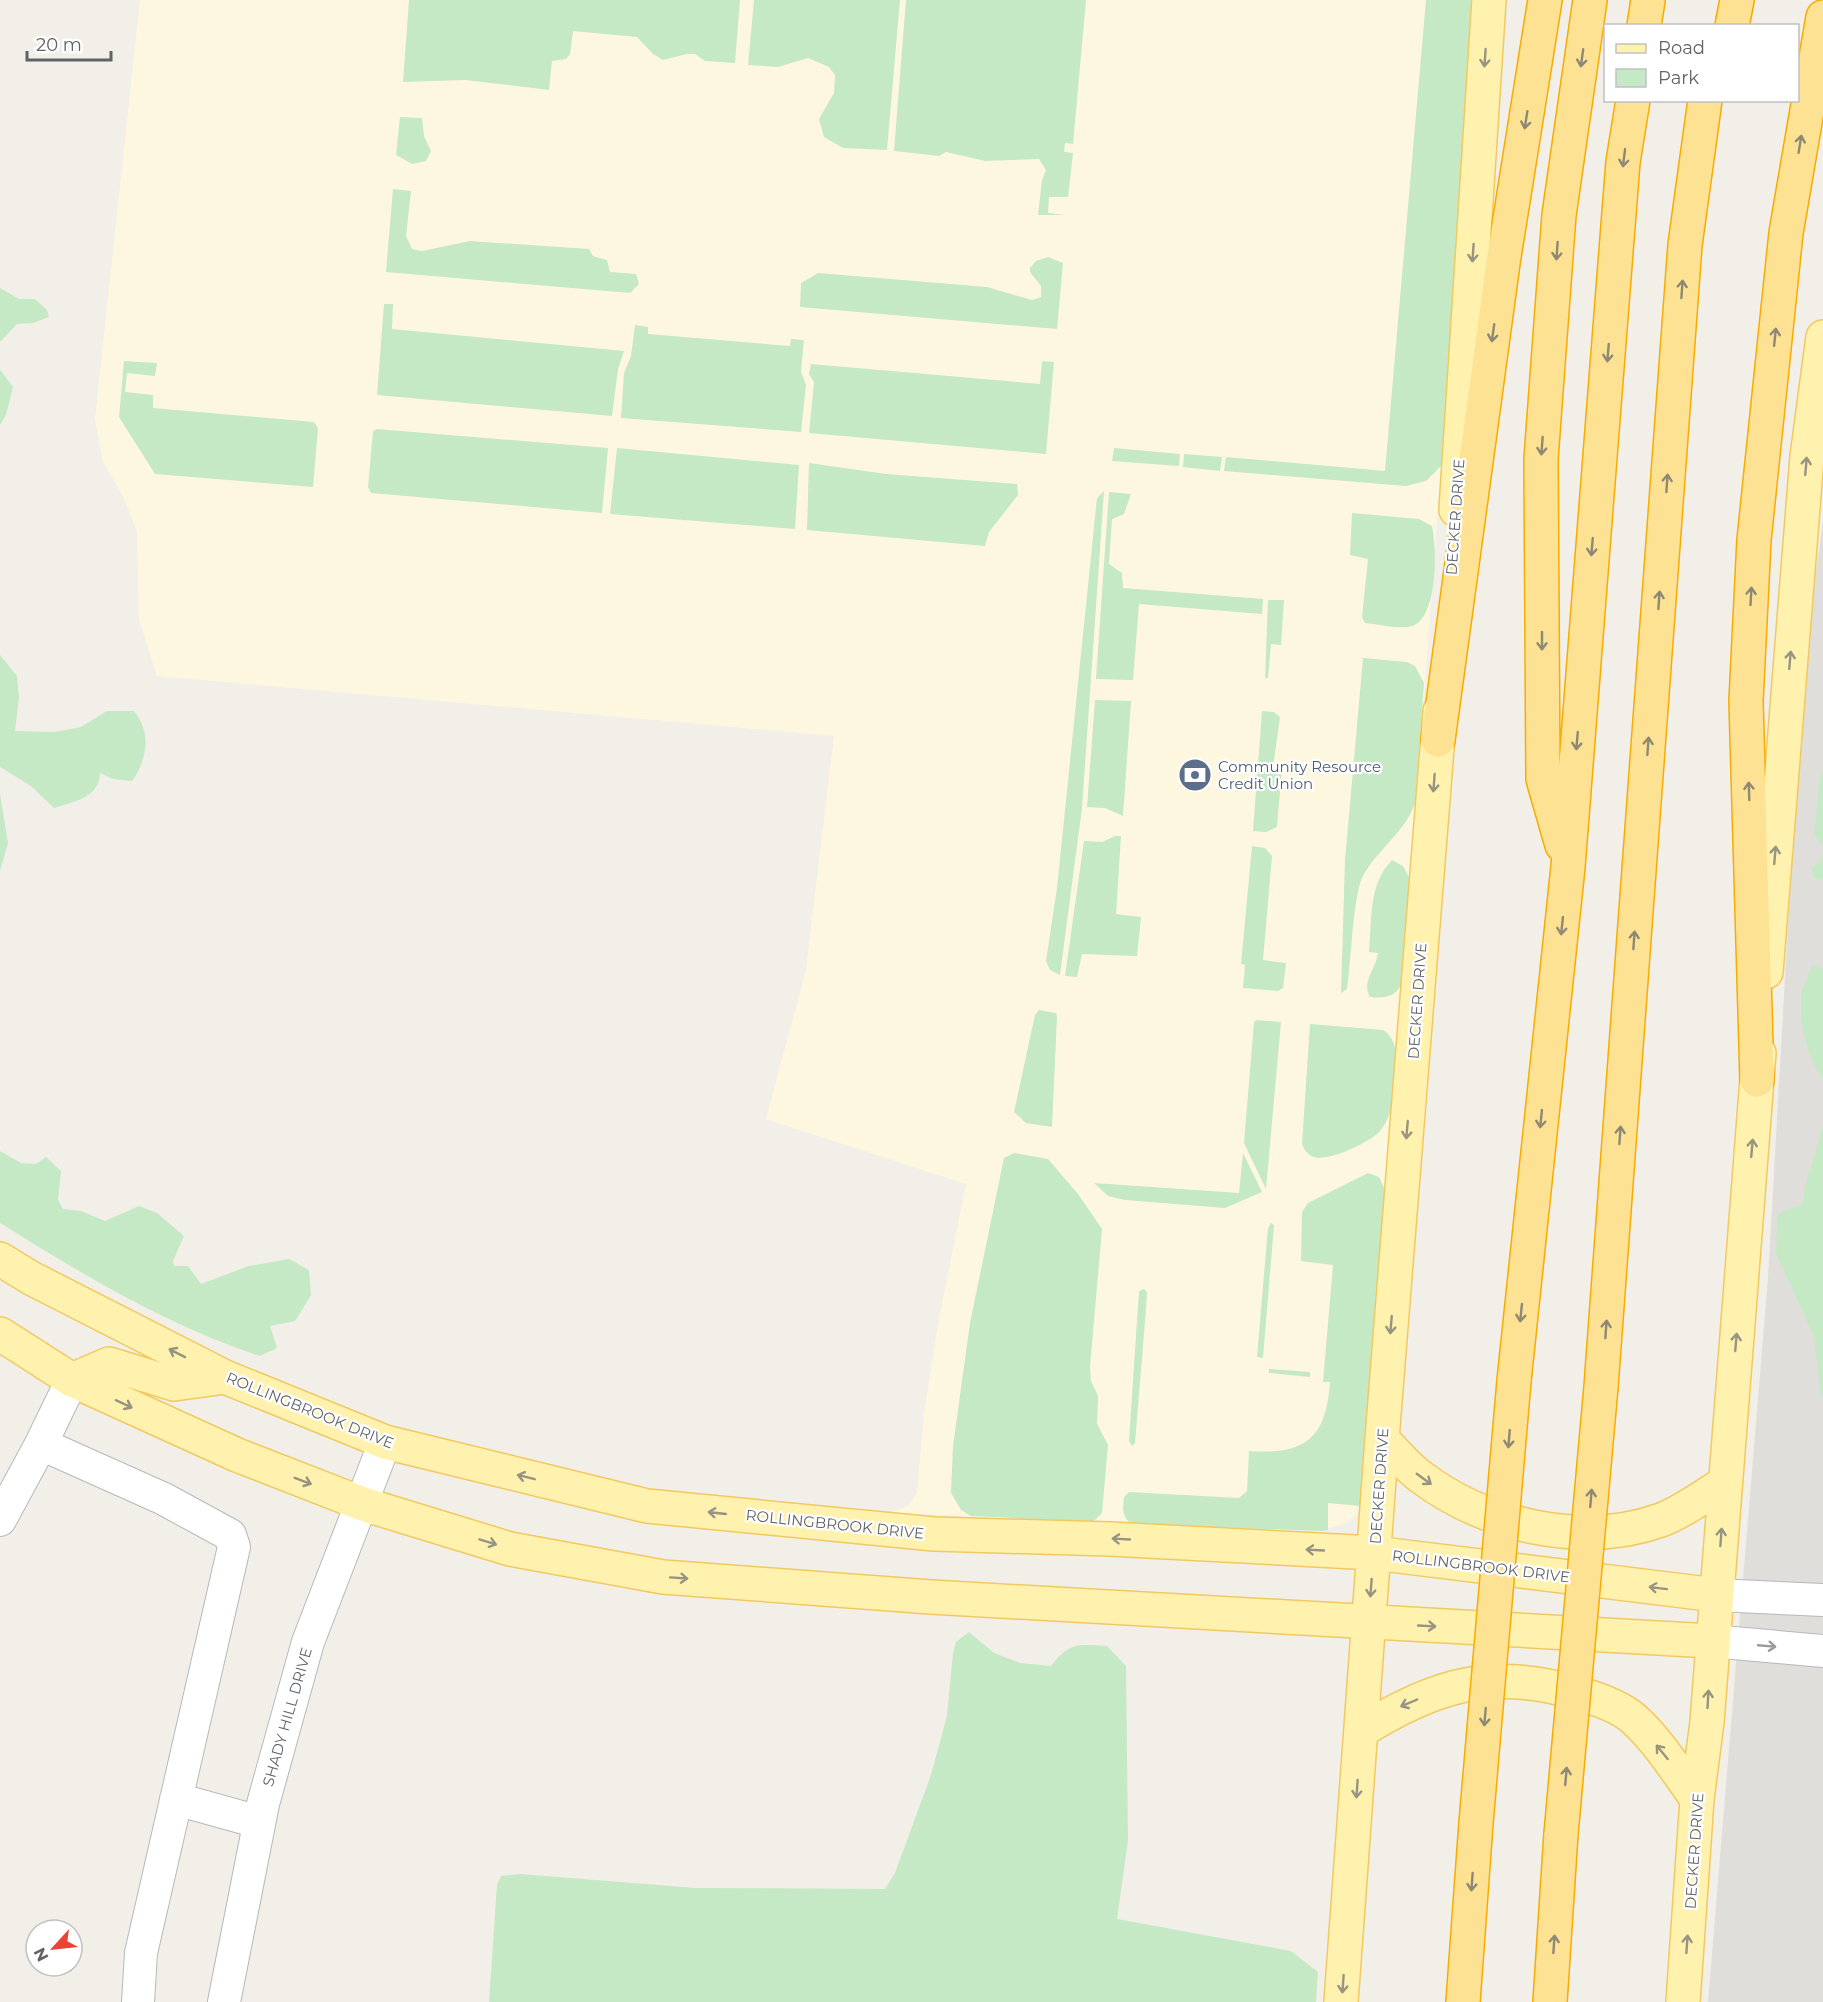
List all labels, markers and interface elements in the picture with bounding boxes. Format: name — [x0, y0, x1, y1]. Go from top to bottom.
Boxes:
scale bar — [27, 24, 111, 62]
legend — [1604, 24, 1799, 102]
text: 20 m — [36, 34, 82, 56]
text: Road — [1658, 37, 1705, 59]
one-way arrow — [1480, 48, 1491, 68]
one-way arrow — [1576, 48, 1587, 67]
text: Park — [1658, 67, 1699, 89]
one-way arrow — [1520, 110, 1531, 129]
one-way arrow — [1795, 135, 1806, 154]
one-way arrow — [1619, 148, 1630, 168]
one-way arrow — [1551, 241, 1562, 261]
one-way arrow — [1467, 242, 1478, 262]
one-way arrow — [1676, 279, 1687, 299]
one-way arrow — [1488, 323, 1499, 343]
one-way arrow — [1770, 328, 1781, 348]
one-way arrow — [1602, 342, 1613, 362]
one-way arrow — [1536, 435, 1547, 455]
one-way arrow — [1801, 456, 1812, 476]
street label: DECKER DRIVE — [1441, 458, 1469, 576]
one-way arrow — [1662, 474, 1673, 494]
one-way arrow — [1587, 537, 1598, 557]
one-way arrow — [1746, 587, 1757, 607]
one-way arrow — [1653, 591, 1664, 611]
one-way arrow — [1536, 630, 1548, 650]
one-way arrow — [1785, 651, 1796, 671]
one-way arrow — [1571, 731, 1582, 751]
one-way arrow — [1643, 736, 1654, 756]
bank icon: Community Resource Credit Union — [1177, 757, 1213, 793]
place label: Community Resource Credit Union — [1218, 757, 1381, 793]
one-way arrow — [1428, 772, 1439, 792]
one-way arrow — [1743, 782, 1755, 802]
one-way arrow — [1770, 845, 1781, 865]
one-way arrow — [1556, 915, 1567, 935]
one-way arrow — [1629, 931, 1640, 951]
street label: DECKER DRIVE — [1403, 942, 1431, 1060]
one-way arrow — [1535, 1109, 1546, 1129]
one-way arrow — [1401, 1120, 1412, 1140]
one-way arrow — [1615, 1125, 1626, 1145]
one-way arrow — [1746, 1139, 1757, 1159]
one-way arrow — [1515, 1303, 1526, 1323]
one-way arrow — [1385, 1314, 1396, 1334]
one-way arrow — [1600, 1320, 1611, 1340]
one-way arrow — [1731, 1333, 1742, 1353]
one-way arrow — [169, 1347, 187, 1358]
street label: ROLLINGBROOK DRIVE — [223, 1368, 397, 1452]
one-way arrow — [114, 1398, 132, 1410]
street label: DECKER DRIVE — [1365, 1427, 1393, 1545]
one-way arrow — [1503, 1429, 1514, 1449]
one-way arrow — [516, 1470, 535, 1482]
one-way arrow — [1416, 1473, 1432, 1485]
one-way arrow — [293, 1476, 312, 1487]
one-way arrow — [1586, 1489, 1597, 1508]
street label: ROLLINGBROOK DRIVE — [745, 1505, 925, 1543]
one-way arrow — [707, 1507, 727, 1518]
one-way arrow — [1716, 1527, 1727, 1547]
one-way arrow — [1111, 1534, 1131, 1545]
one-way arrow — [478, 1537, 497, 1548]
one-way arrow — [1306, 1544, 1326, 1555]
street label: ROLLINGBROOK DRIVE — [1391, 1546, 1571, 1586]
one-way arrow — [669, 1573, 689, 1584]
one-way arrow — [1365, 1577, 1376, 1597]
one-way arrow — [1649, 1582, 1669, 1593]
one-way arrow — [1417, 1620, 1437, 1631]
one-way arrow — [1757, 1641, 1777, 1652]
street label: SHADY HILL DRIVE — [258, 1645, 316, 1789]
one-way arrow — [1703, 1690, 1714, 1710]
one-way arrow — [1400, 1698, 1419, 1709]
one-way arrow — [1479, 1707, 1490, 1727]
one-way arrow — [1655, 1745, 1668, 1761]
one-way arrow — [1561, 1766, 1572, 1786]
one-way arrow — [1351, 1779, 1362, 1799]
street label: DECKER DRIVE — [1680, 1792, 1708, 1910]
one-way arrow — [1466, 1871, 1477, 1891]
north arrow — [24, 1918, 84, 1978]
one-way arrow — [1548, 1934, 1559, 1954]
one-way arrow — [1682, 1934, 1693, 1954]
text: N — [30, 1945, 52, 1965]
one-way arrow — [1337, 1973, 1348, 1993]

